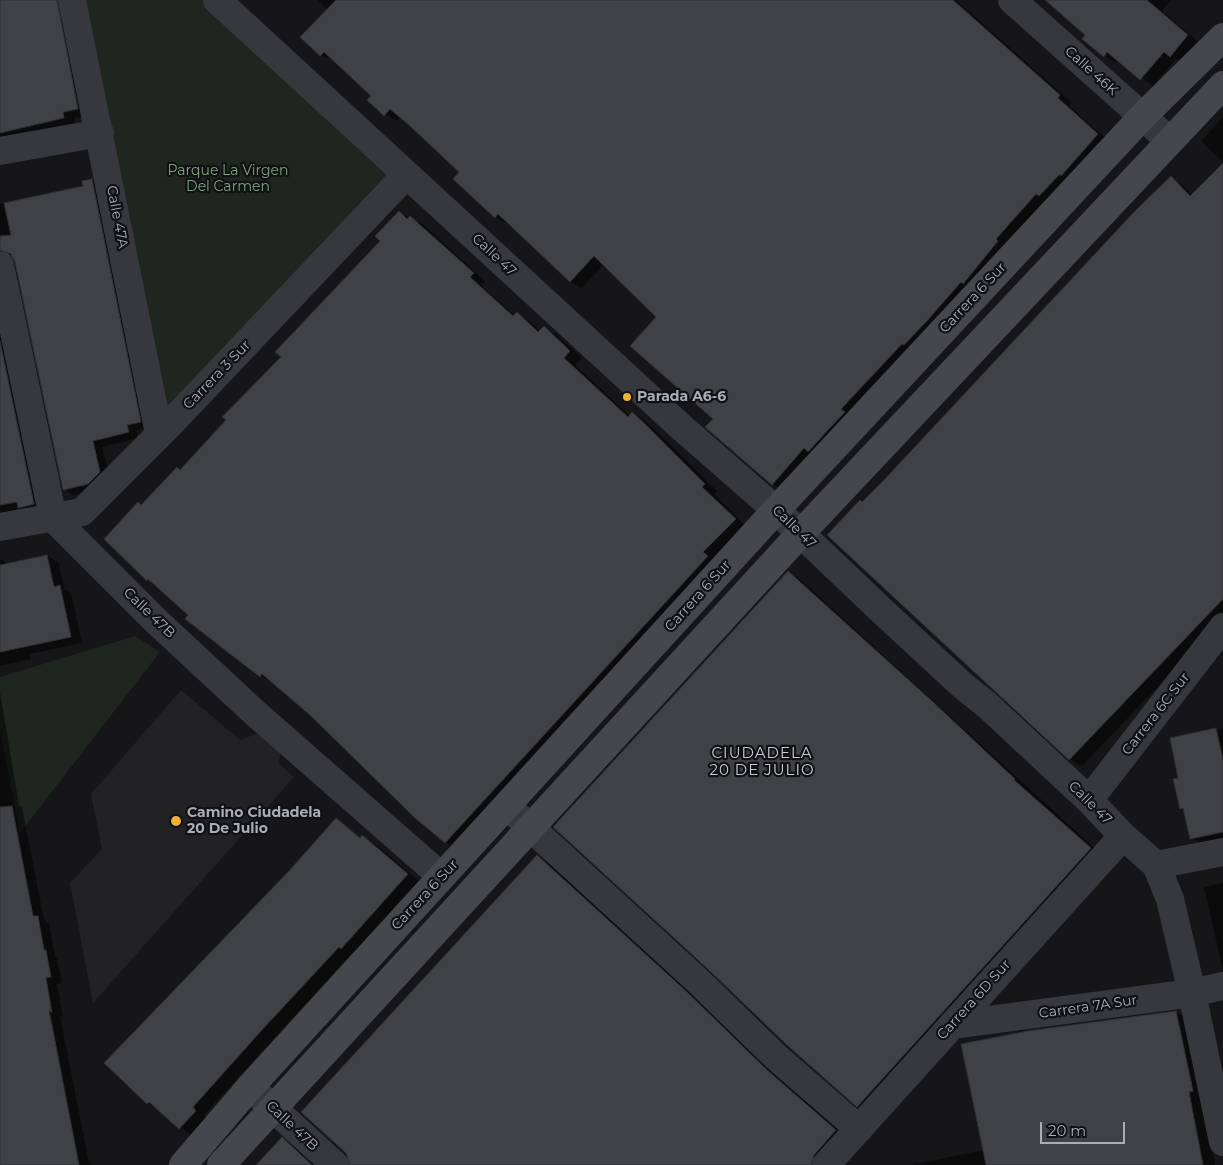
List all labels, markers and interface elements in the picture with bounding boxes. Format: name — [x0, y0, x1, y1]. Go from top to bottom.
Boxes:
street label: Calle 46K — [1061, 43, 1121, 99]
park label: Parque La Virgen Del Carmen — [168, 163, 288, 196]
street label: Calle 47A — [103, 184, 131, 250]
street label: Calle 47 — [468, 230, 520, 280]
street label: Carrera 6 Sur — [936, 259, 1010, 337]
street label: Carrera 3 Sur — [180, 337, 254, 413]
place label: Parada A6-6 — [637, 389, 726, 405]
marker: Parada A6-6 — [621, 391, 633, 403]
street label: Calle 47 — [769, 502, 819, 552]
street label: Carrera 6 Sur — [662, 557, 734, 635]
street label: Calle 47B — [120, 584, 178, 642]
street label: Carrera 6C Sur — [1119, 669, 1193, 759]
district label: CIUDADELA 20 DE JULIO — [708, 745, 816, 780]
street label: Calle 47 — [1065, 778, 1115, 828]
place label: Camino Ciudadela 20 De Julio — [187, 805, 321, 838]
marker: Camino Ciudadela 20 De Julio — [169, 814, 183, 828]
street label: Carrera 6 Sur — [388, 856, 462, 934]
street label: Carrera 6D Sur — [934, 957, 1014, 1043]
street label: Carrera 7A Sur — [1038, 992, 1138, 1022]
street label: Calle 47B — [262, 1098, 322, 1154]
scale bar — [1043, 1112, 1128, 1144]
text: 20 m — [1048, 1121, 1086, 1140]

